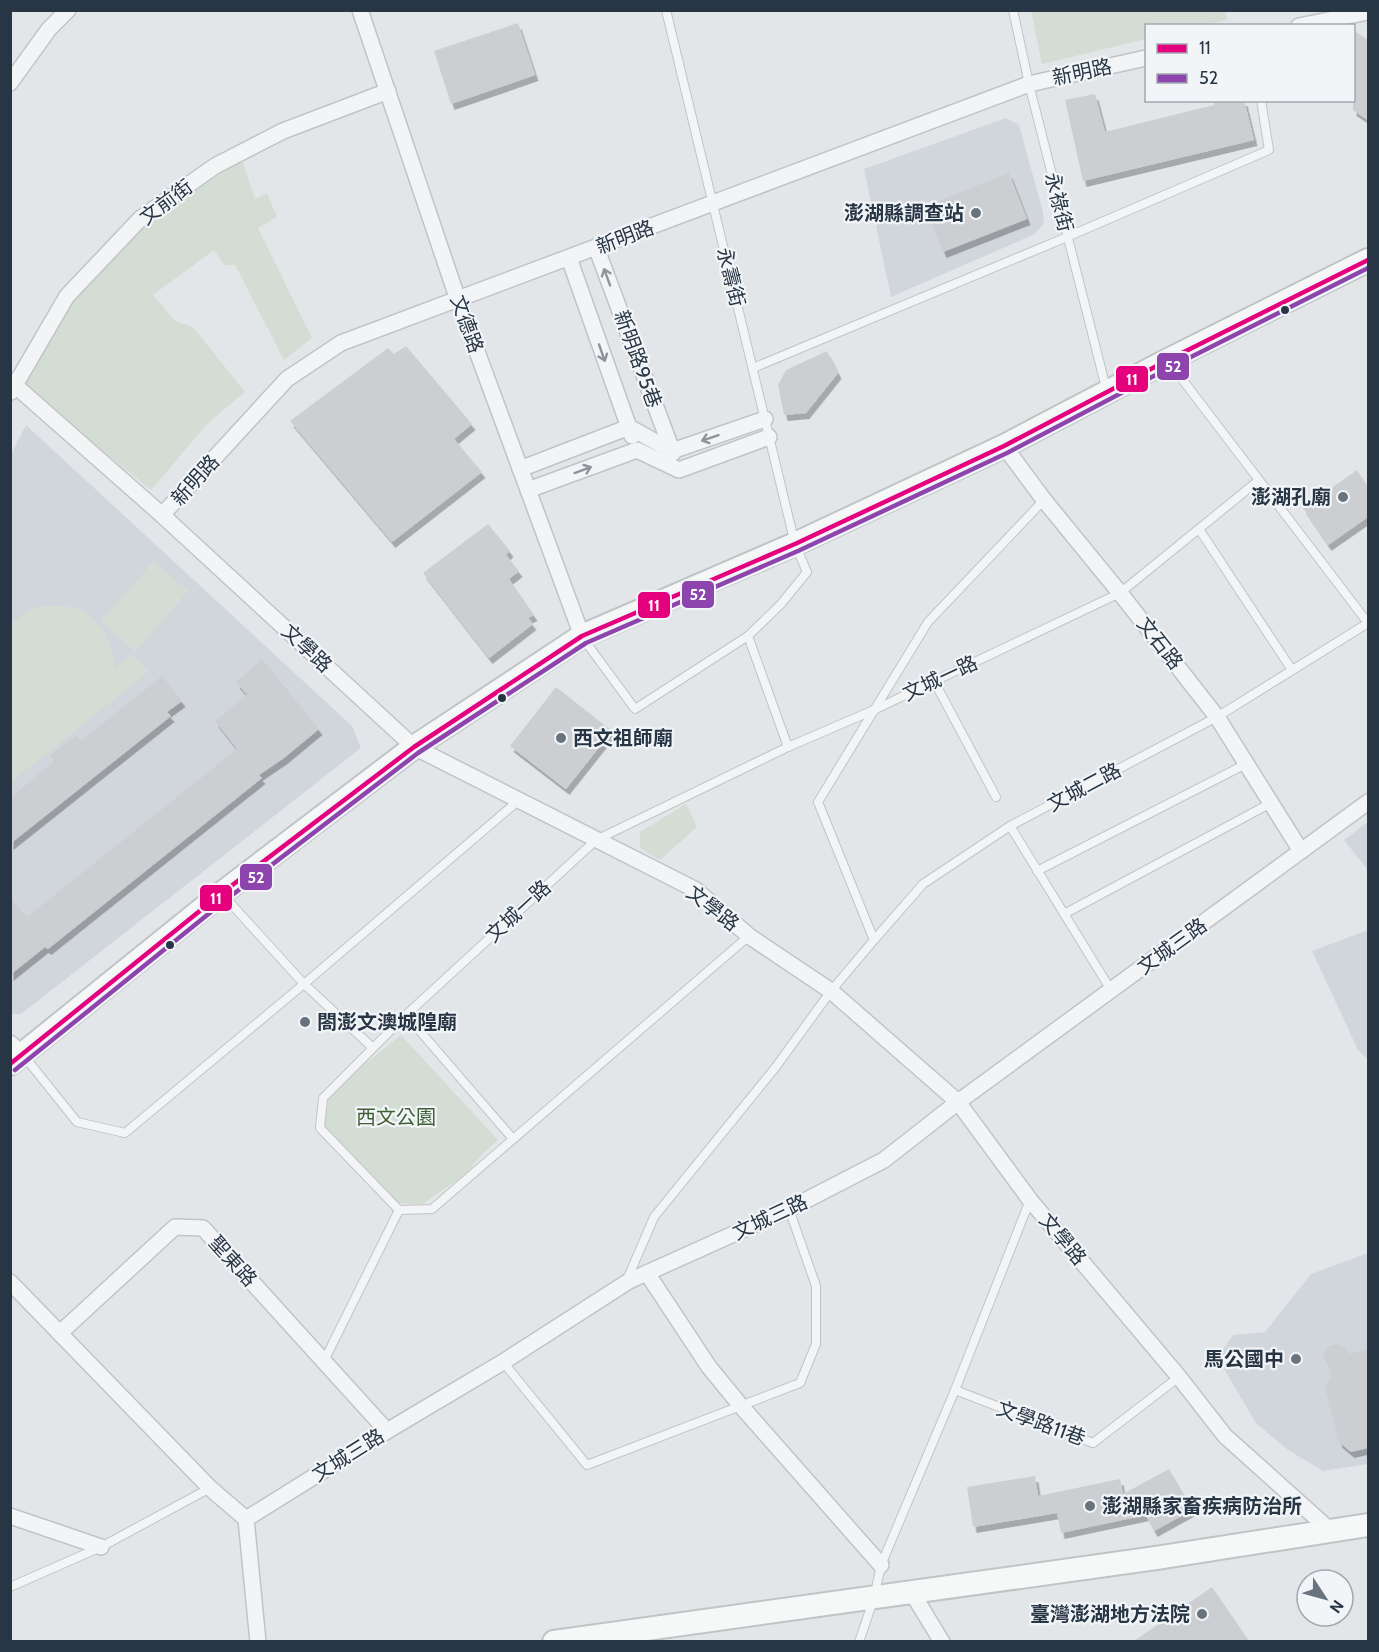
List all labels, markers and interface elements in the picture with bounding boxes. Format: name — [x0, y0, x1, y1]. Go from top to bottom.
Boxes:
legend — [1145, 24, 1355, 102]
text: 11 — [1199, 37, 1211, 59]
street label: 新明路 — [1050, 54, 1114, 90]
text: 52 — [1199, 67, 1218, 89]
street label: 永祿街 — [1040, 170, 1078, 234]
street label: 文前街 — [135, 174, 197, 230]
place label: 澎湖縣調查站 — [844, 201, 964, 225]
marker: 澎湖縣調查站 — [969, 206, 983, 220]
street label: 新明路 — [593, 215, 657, 259]
street label: 永壽街 — [712, 245, 750, 309]
one-way arrow — [601, 268, 612, 287]
street label: 文德路 — [445, 292, 489, 356]
unlabelled marker — [1279, 304, 1291, 316]
street label: 新明路95巷 — [609, 307, 667, 411]
one-way arrow — [598, 343, 609, 362]
line badge: 52 — [1156, 352, 1190, 381]
text: 52 — [1164, 357, 1182, 376]
line badge: 11 — [1115, 365, 1149, 393]
text: 11 — [1126, 370, 1138, 389]
one-way arrow — [701, 433, 720, 444]
street label: 新明路 — [166, 450, 224, 510]
one-way arrow — [573, 464, 591, 475]
place label: 澎湖孔廟 — [1251, 485, 1331, 509]
marker: 澎湖孔廟 — [1336, 490, 1350, 504]
line badge: 52 — [681, 580, 715, 609]
text: 52 — [689, 585, 707, 604]
line badge: 11 — [637, 591, 671, 619]
text: 11 — [648, 596, 660, 615]
street label: 文石路 — [1132, 612, 1188, 674]
street label: 文學路 — [277, 619, 337, 677]
street label: 文城一路 — [899, 650, 981, 706]
unlabelled marker — [496, 692, 508, 704]
place label: 西文祖師廟 — [573, 726, 673, 750]
marker: 西文祖師廟 — [554, 731, 568, 745]
street label: 文城二路 — [1043, 758, 1125, 816]
line badge: 52 — [239, 863, 273, 891]
text: 52 — [247, 868, 265, 887]
street label: 文城一路 — [481, 875, 555, 947]
street label: 文學路 — [682, 880, 744, 936]
line badge: 11 — [199, 884, 233, 912]
text: 11 — [210, 889, 222, 908]
street label: 文城三路 — [1133, 913, 1211, 979]
unlabelled marker — [164, 939, 176, 951]
place label: 閤澎文澳城隍廟 — [317, 1010, 457, 1034]
marker: 閤澎文澳城隍廟 — [298, 1015, 312, 1029]
park label: 西文公園 — [356, 1105, 436, 1129]
street label: 文城三路 — [729, 1189, 811, 1245]
street label: 文學路 — [1035, 1208, 1091, 1270]
street label: 聖東路 — [204, 1231, 262, 1291]
place label: 馬公國中 — [1204, 1347, 1284, 1371]
marker: 馬公國中 — [1289, 1352, 1303, 1366]
street label: 文學路11巷 — [993, 1396, 1089, 1450]
street label: 文城三路 — [308, 1424, 388, 1486]
place label: 澎湖縣家畜疾病防治所 — [1102, 1494, 1302, 1518]
marker: 澎湖縣家畜疾病防治所 — [1083, 1499, 1097, 1513]
north arrow — [1295, 1568, 1355, 1628]
text: N — [1326, 1596, 1348, 1617]
place label: 臺灣澎湖地方法院 — [1030, 1602, 1190, 1626]
marker: 臺灣澎湖地方法院 — [1195, 1607, 1209, 1621]

